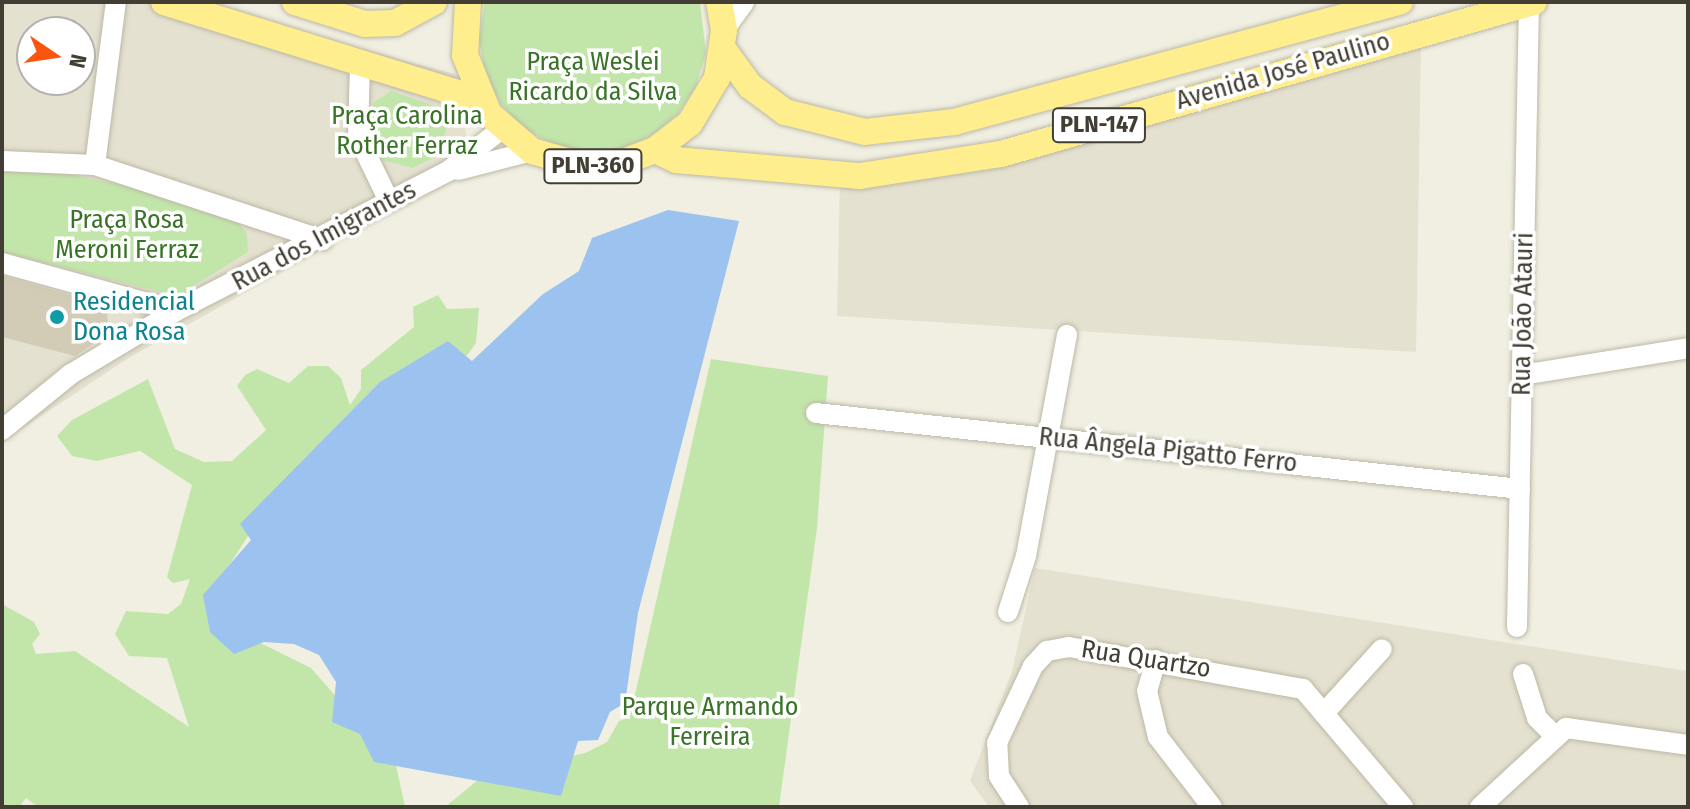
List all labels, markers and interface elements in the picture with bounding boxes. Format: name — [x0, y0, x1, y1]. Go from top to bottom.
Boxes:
north arrow — [16, 16, 96, 96]
street label: Avenida José Paulino — [1172, 26, 1394, 116]
park label: Praça Weslei Ricardo da Silva — [508, 46, 678, 108]
text: N — [63, 52, 93, 71]
park label: Praça Carolina Rother Ferraz — [331, 100, 483, 162]
road number: PLN-147 — [1051, 105, 1147, 145]
road number: PLN-360 — [543, 146, 643, 186]
street label: Rua dos Imigrantes — [227, 174, 421, 298]
park label: Praça Rosa Meroni Ferraz — [55, 204, 199, 266]
street label: Rua João Atauri — [1506, 232, 1540, 396]
place label: Residencial Dona Rosa — [73, 286, 195, 348]
marker: Residencial Dona Rosa — [48, 308, 66, 326]
street label: Rua Ângela Pigatto Ferro — [1037, 421, 1299, 479]
street label: Rua Quartzo — [1079, 633, 1213, 685]
park label: Parque Armando Ferreira — [622, 691, 798, 752]

